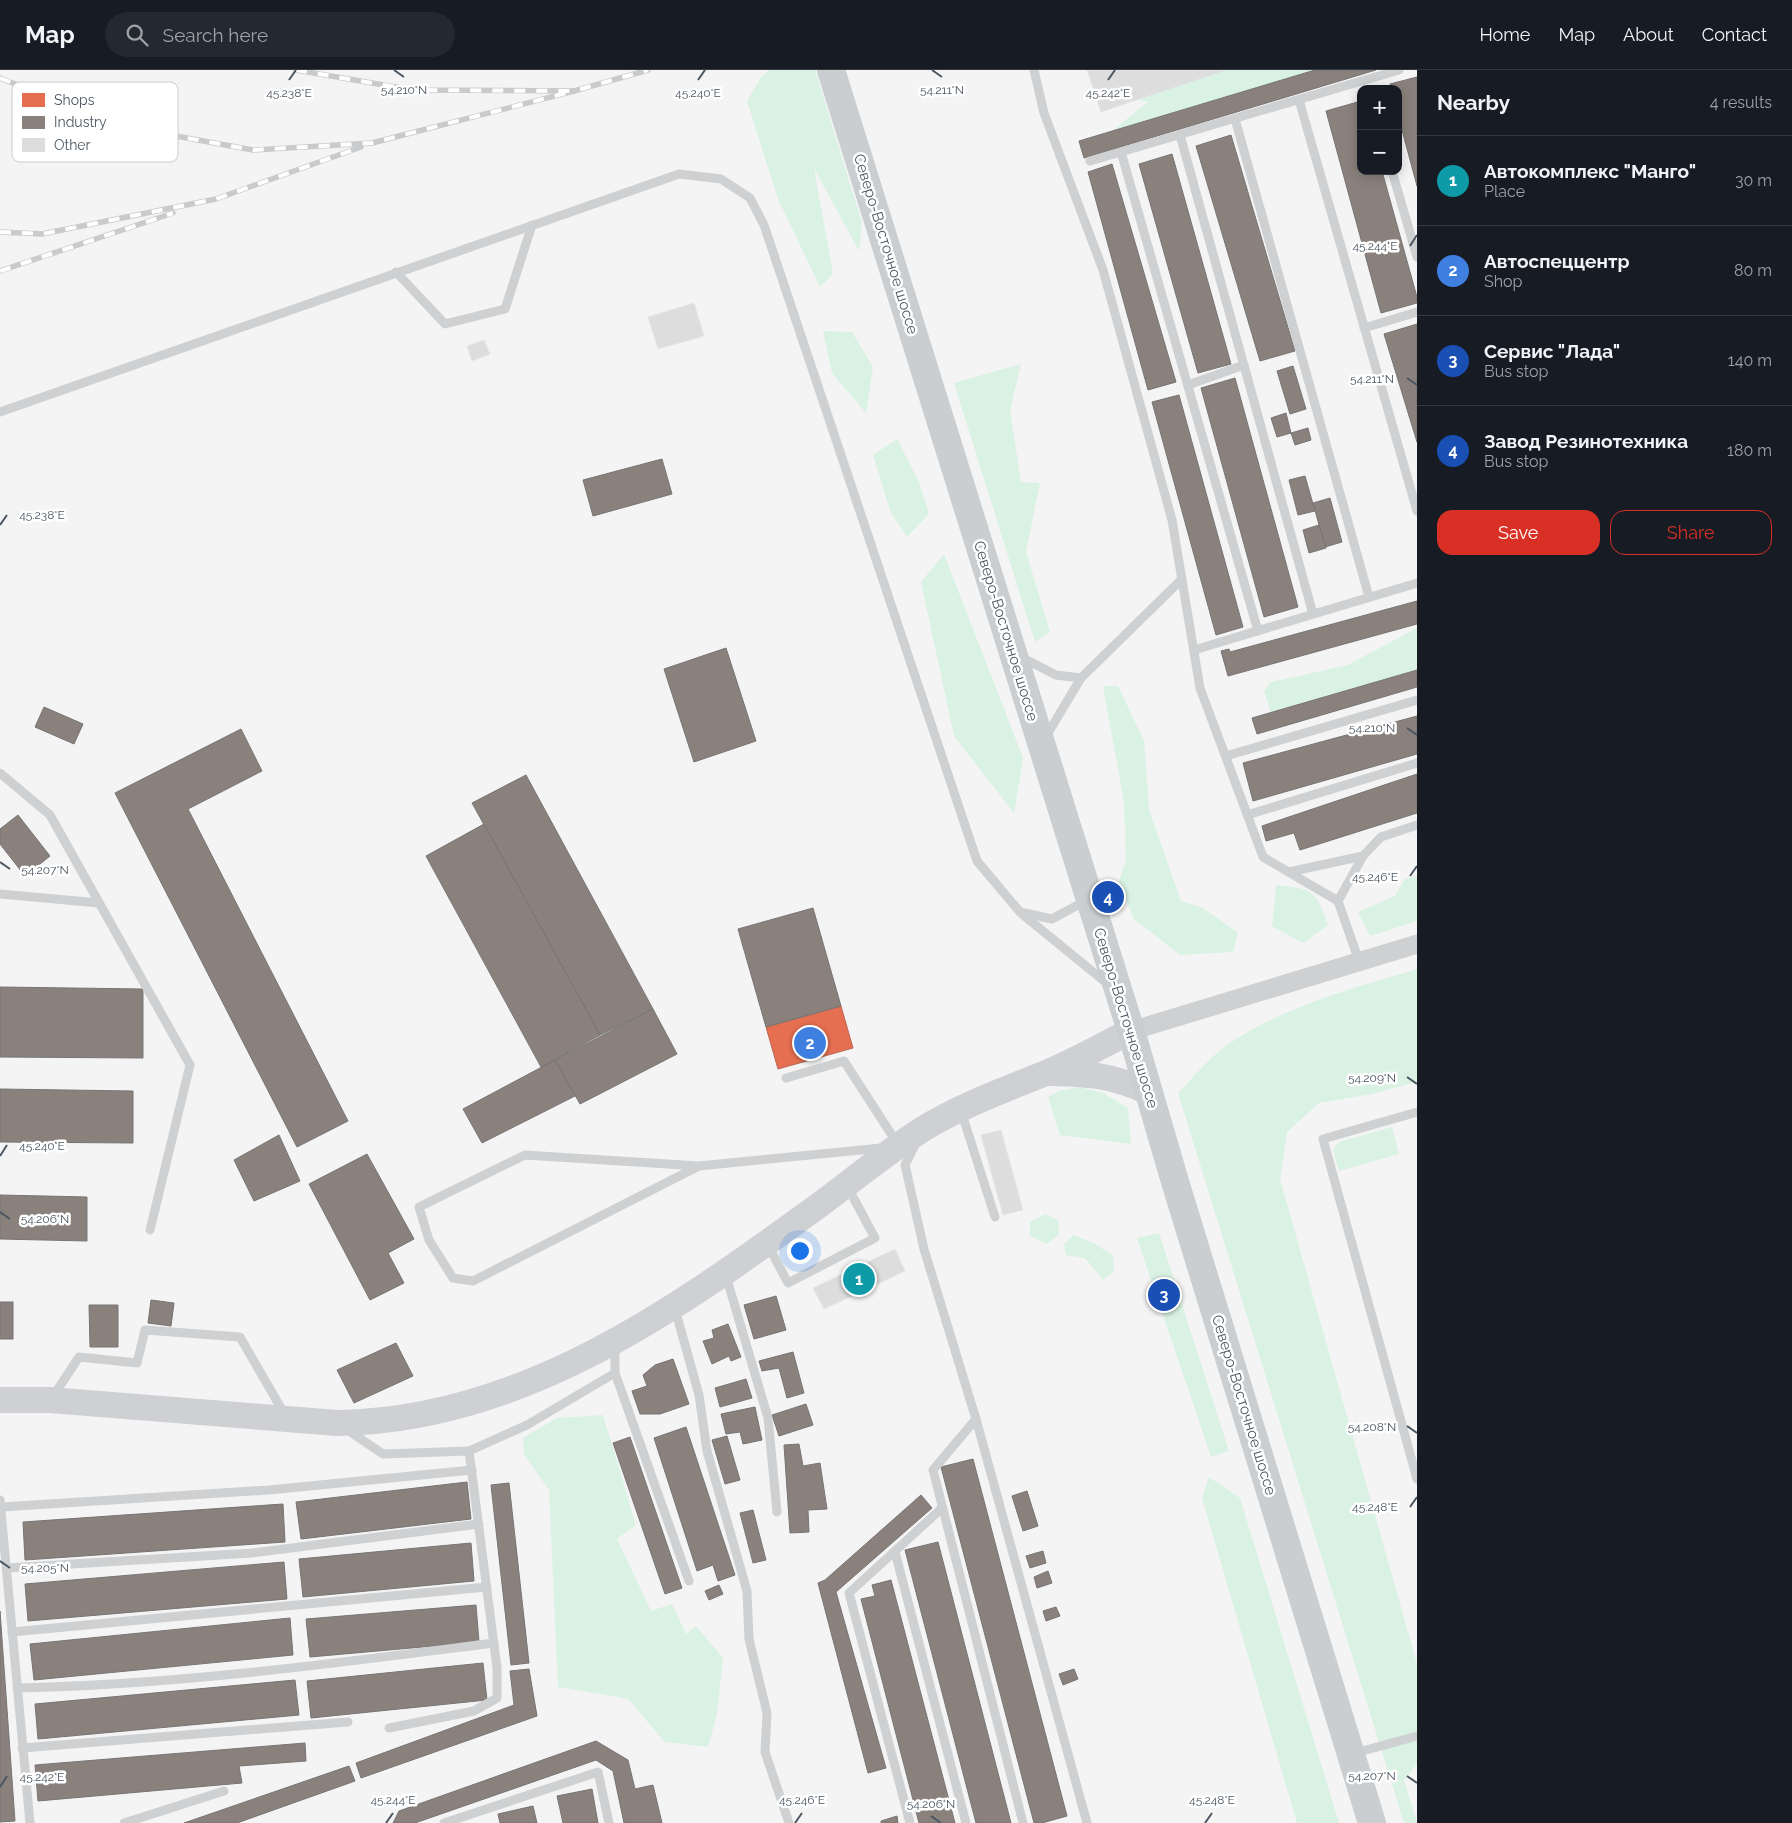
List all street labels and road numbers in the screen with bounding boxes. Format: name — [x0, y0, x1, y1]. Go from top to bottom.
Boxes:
street label: Северо-Восточное шоссе — [850, 152, 922, 337]
street label: Северо-Восточное шоссе — [970, 539, 1042, 724]
street label: Северо-Восточное шоссе — [1090, 926, 1162, 1111]
street label: Северо-Восточное шоссе — [1208, 1313, 1280, 1498]

